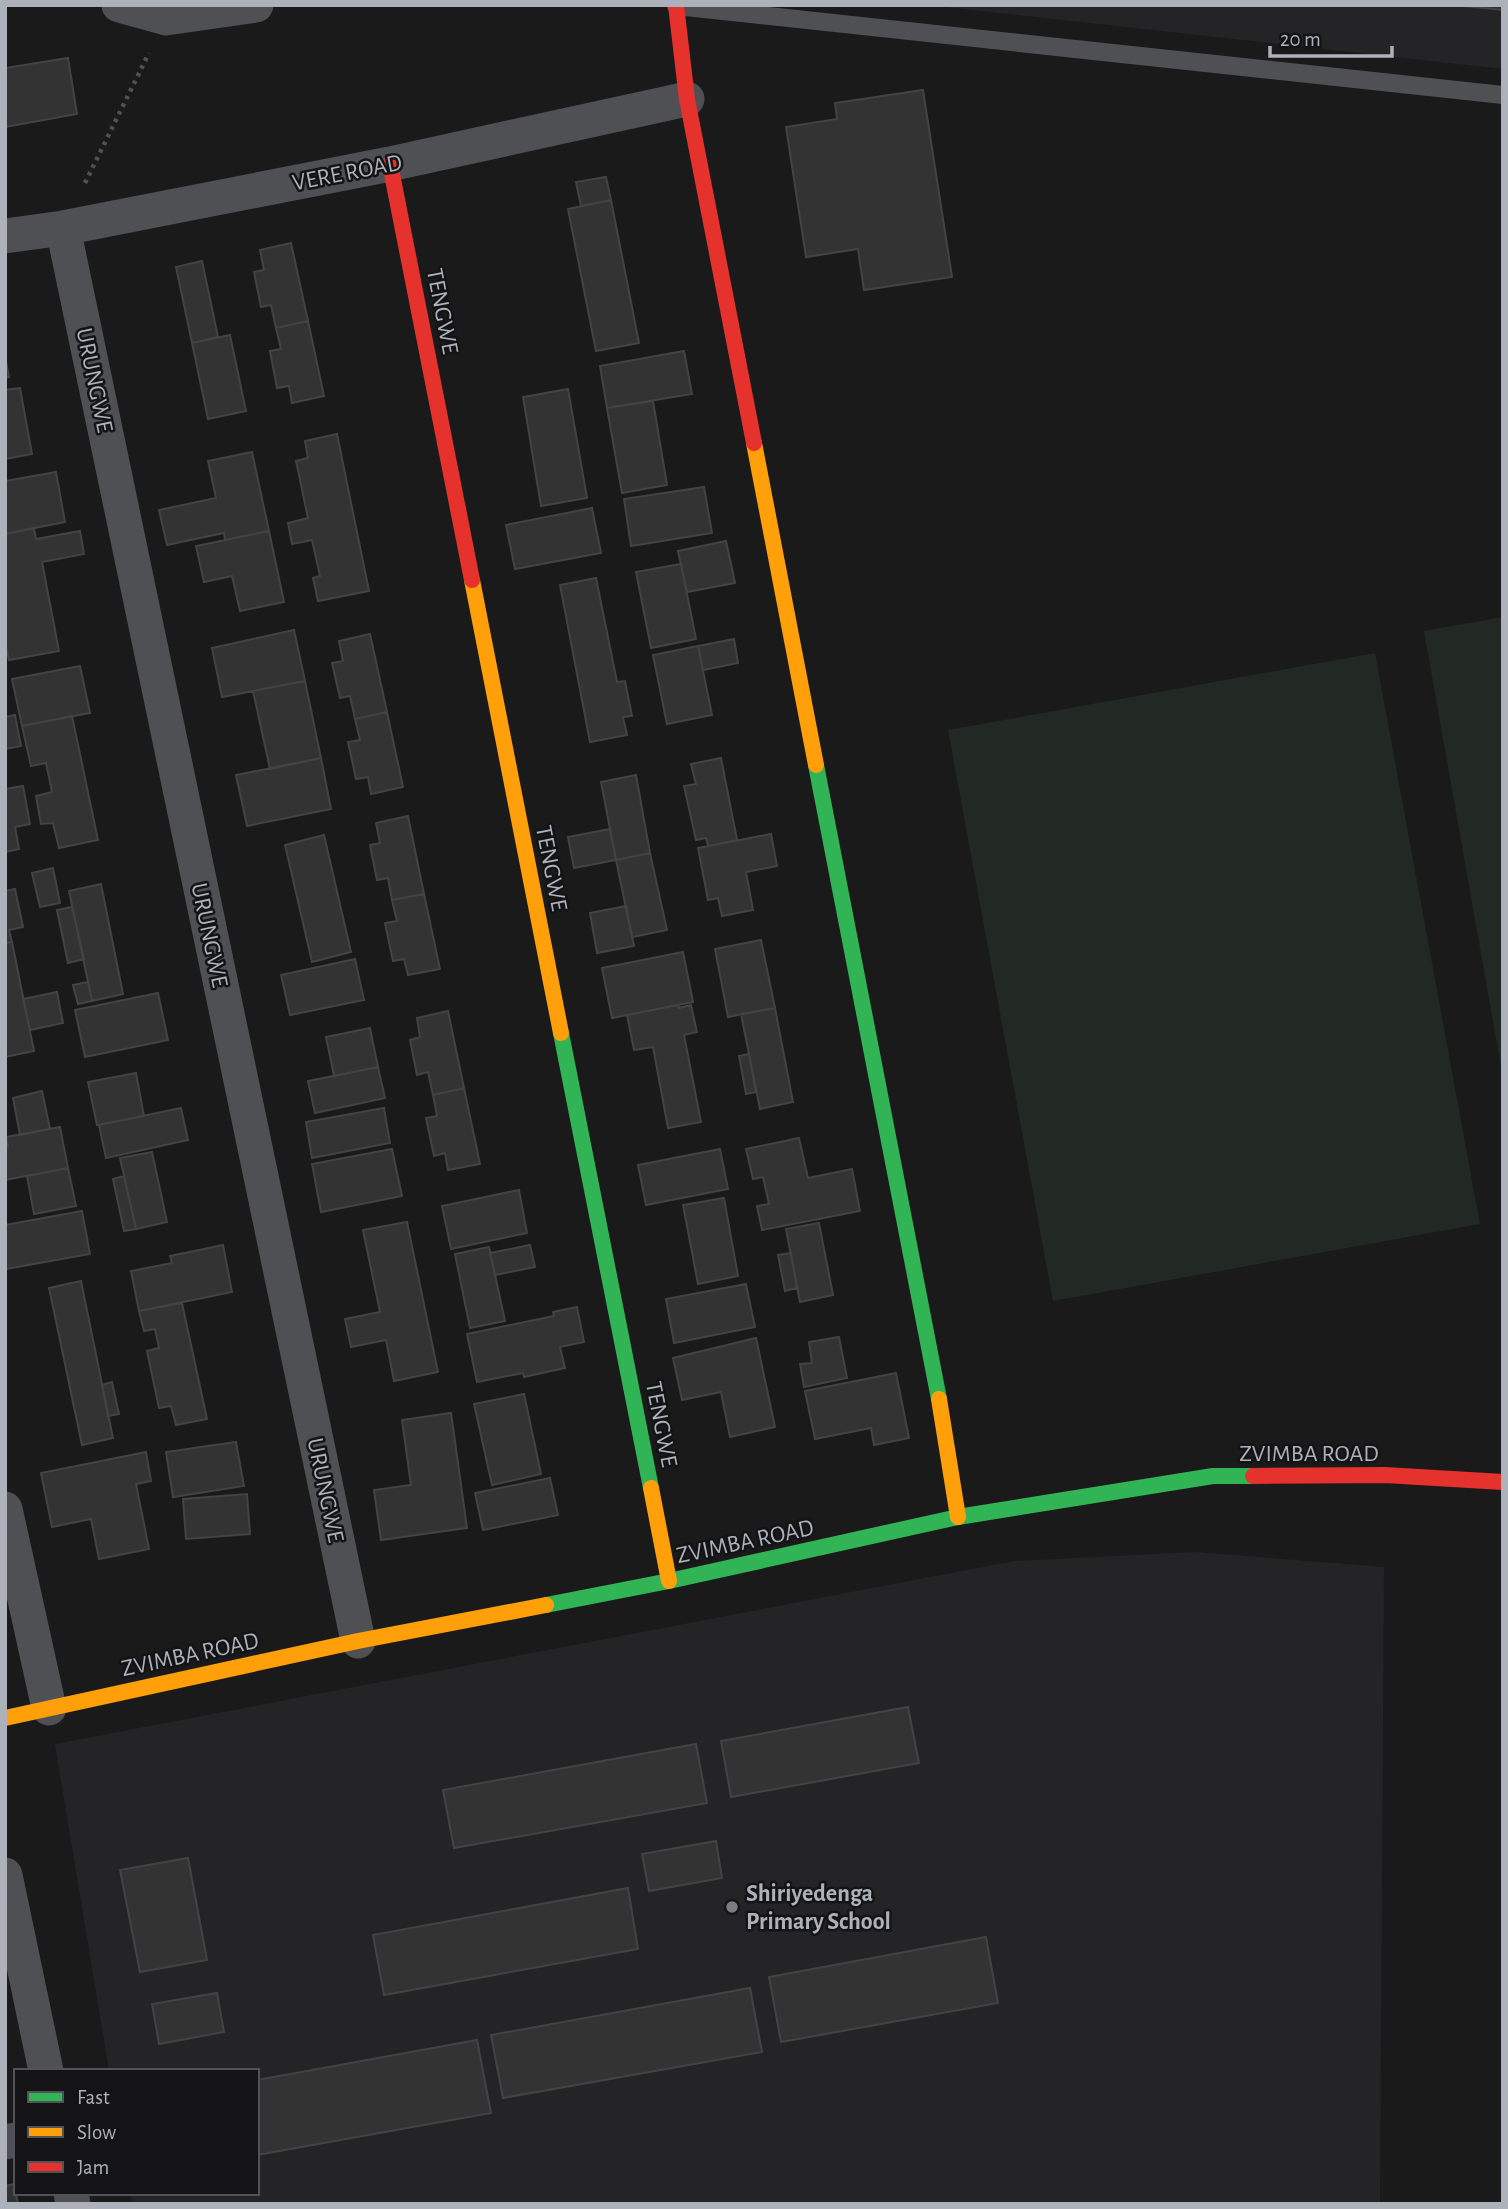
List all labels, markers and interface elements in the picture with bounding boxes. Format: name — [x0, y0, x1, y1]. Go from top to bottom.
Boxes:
scale bar — [1270, 14, 1392, 58]
text: 20 m — [1280, 29, 1321, 50]
street label: VERE ROAD — [290, 151, 404, 195]
street label: TENGWE — [422, 266, 462, 356]
street label: URUNGWE — [71, 326, 117, 435]
street label: TENGWE — [531, 823, 571, 913]
street label: URUNGWE — [186, 881, 232, 990]
street label: TENGWE — [641, 1379, 681, 1469]
street label: URUNGWE — [302, 1436, 348, 1545]
street label: ZVIMBA ROAD — [1239, 1442, 1379, 1466]
street label: ZVIMBA ROAD — [674, 1516, 816, 1568]
street label: ZVIMBA ROAD — [119, 1629, 261, 1681]
place label: Shiriyedenga Primary School — [746, 1882, 891, 1934]
marker: Shiriyedenga Primary School — [724, 1899, 740, 1915]
legend — [14, 2069, 259, 2195]
text: Fast — [77, 2087, 110, 2108]
text: Slow — [77, 2122, 116, 2143]
text: Jam — [77, 2157, 109, 2178]

